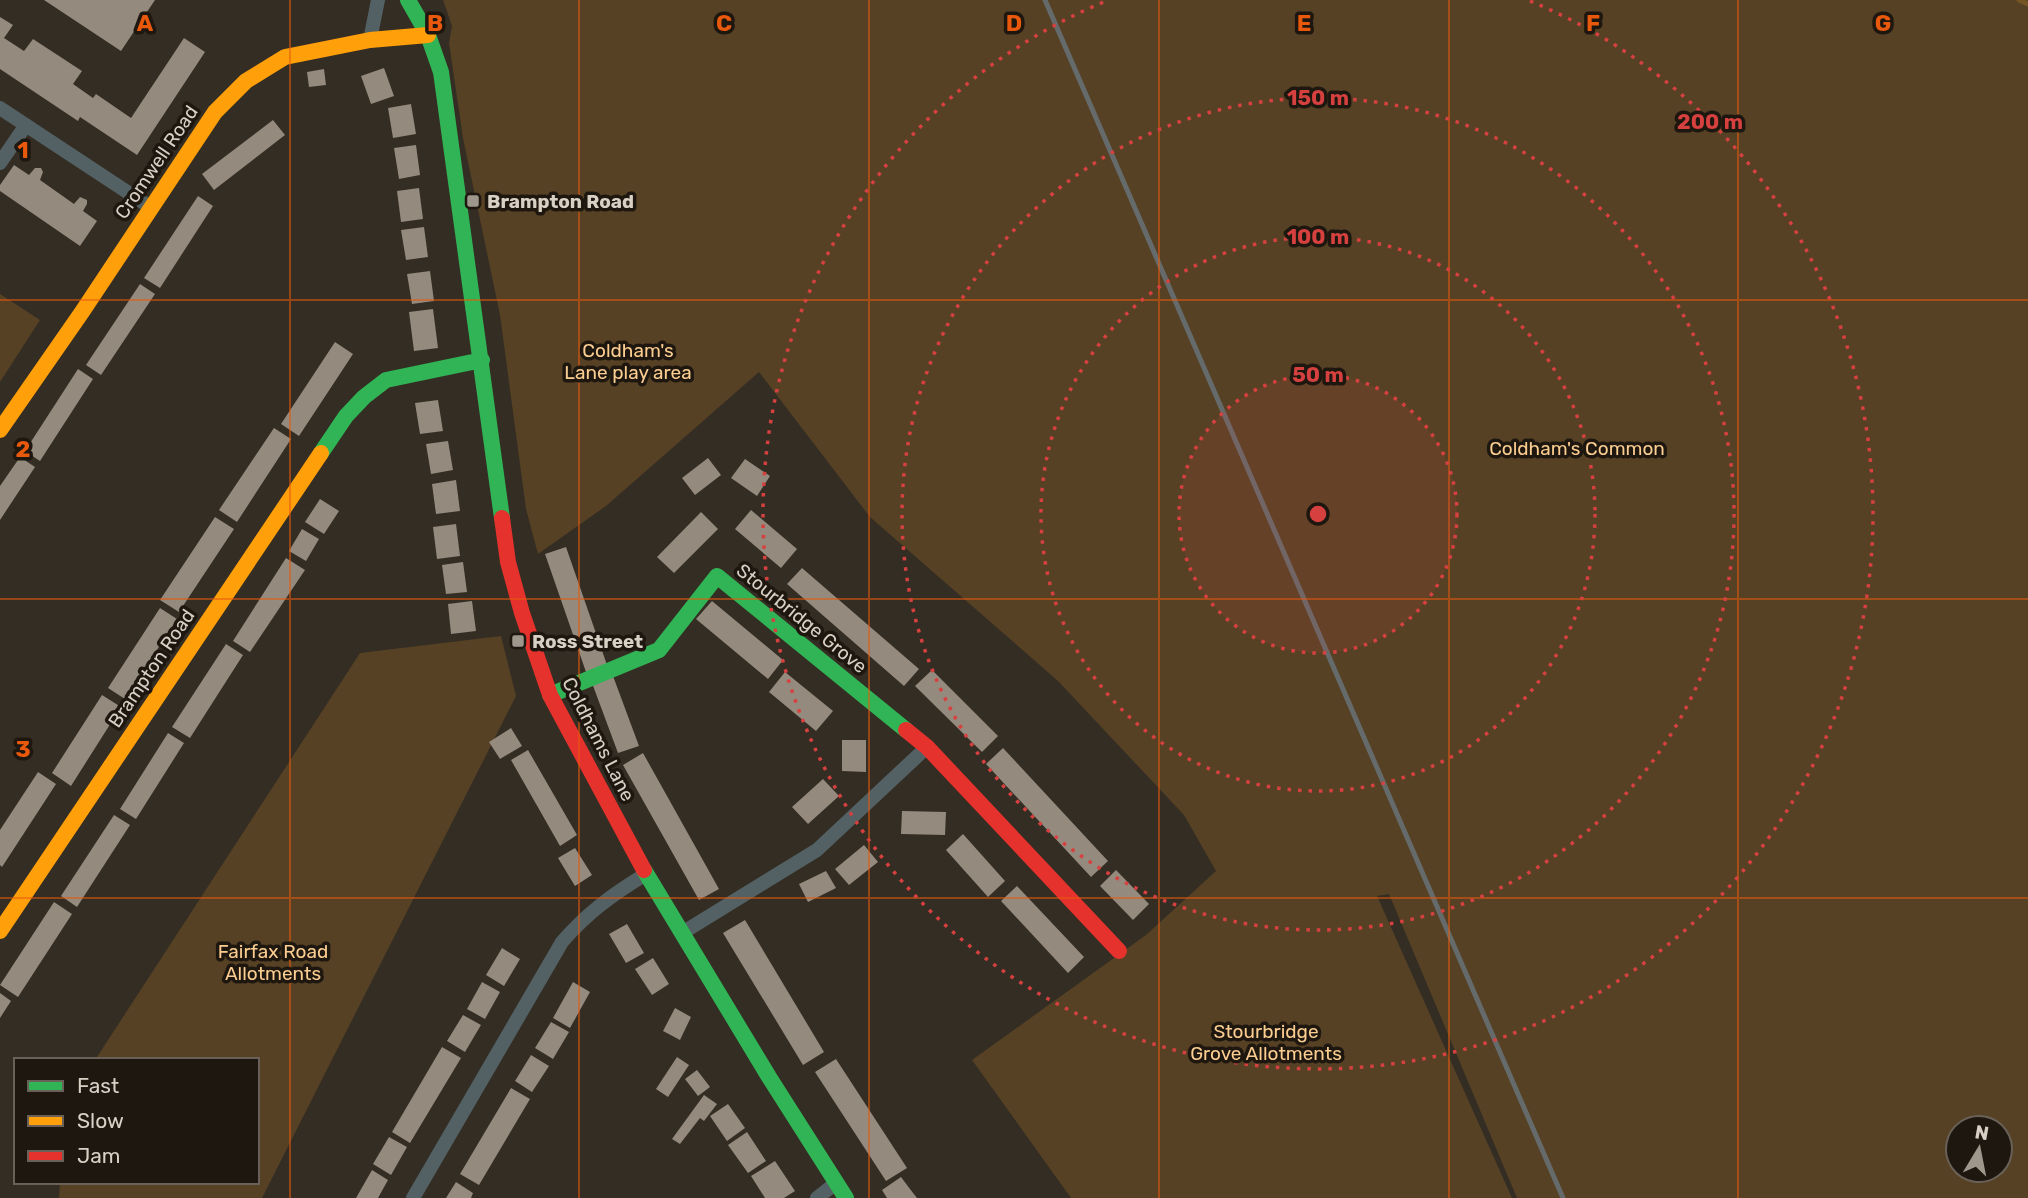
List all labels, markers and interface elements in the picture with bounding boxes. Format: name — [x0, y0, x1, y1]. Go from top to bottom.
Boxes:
text: A — [137, 9, 154, 37]
text: B — [427, 9, 443, 37]
text: C — [716, 9, 732, 37]
text: D — [1006, 9, 1022, 37]
text: E — [1297, 9, 1311, 37]
text: F — [1586, 9, 1600, 37]
text: G — [1875, 9, 1891, 37]
text: 150 m — [1287, 85, 1349, 110]
street label: Cromwell Road — [110, 101, 203, 223]
text: 200 m — [1677, 109, 1743, 134]
text: 1 — [17, 136, 29, 164]
place label: Brampton Road — [487, 190, 634, 213]
marker: Brampton Road — [465, 193, 481, 209]
text: 100 m — [1287, 224, 1349, 249]
park label: Coldham's Lane play area — [564, 339, 692, 384]
text: 50 m — [1292, 362, 1344, 387]
text: 2 — [16, 435, 30, 463]
park label: Coldham's Common — [1489, 437, 1665, 460]
centre of rings — [1306, 502, 1330, 526]
street label: Stourbridge Grove — [732, 559, 872, 678]
street label: Brampton Road — [103, 605, 200, 732]
place label: Ross Street — [532, 630, 643, 653]
marker: Ross Street — [510, 633, 526, 649]
street label: Coldhams Lane — [557, 673, 640, 805]
text: 3 — [15, 735, 31, 763]
park label: Fairfax Road Allotments — [218, 940, 328, 985]
park label: Stourbridge Grove Allotments — [1190, 1020, 1342, 1065]
legend — [14, 1058, 259, 1184]
text: Fast — [77, 1073, 119, 1098]
text: Slow — [77, 1108, 124, 1133]
north arrow — [1944, 1114, 2014, 1184]
text: N — [1973, 1120, 1991, 1145]
text: Jam — [77, 1143, 121, 1168]

